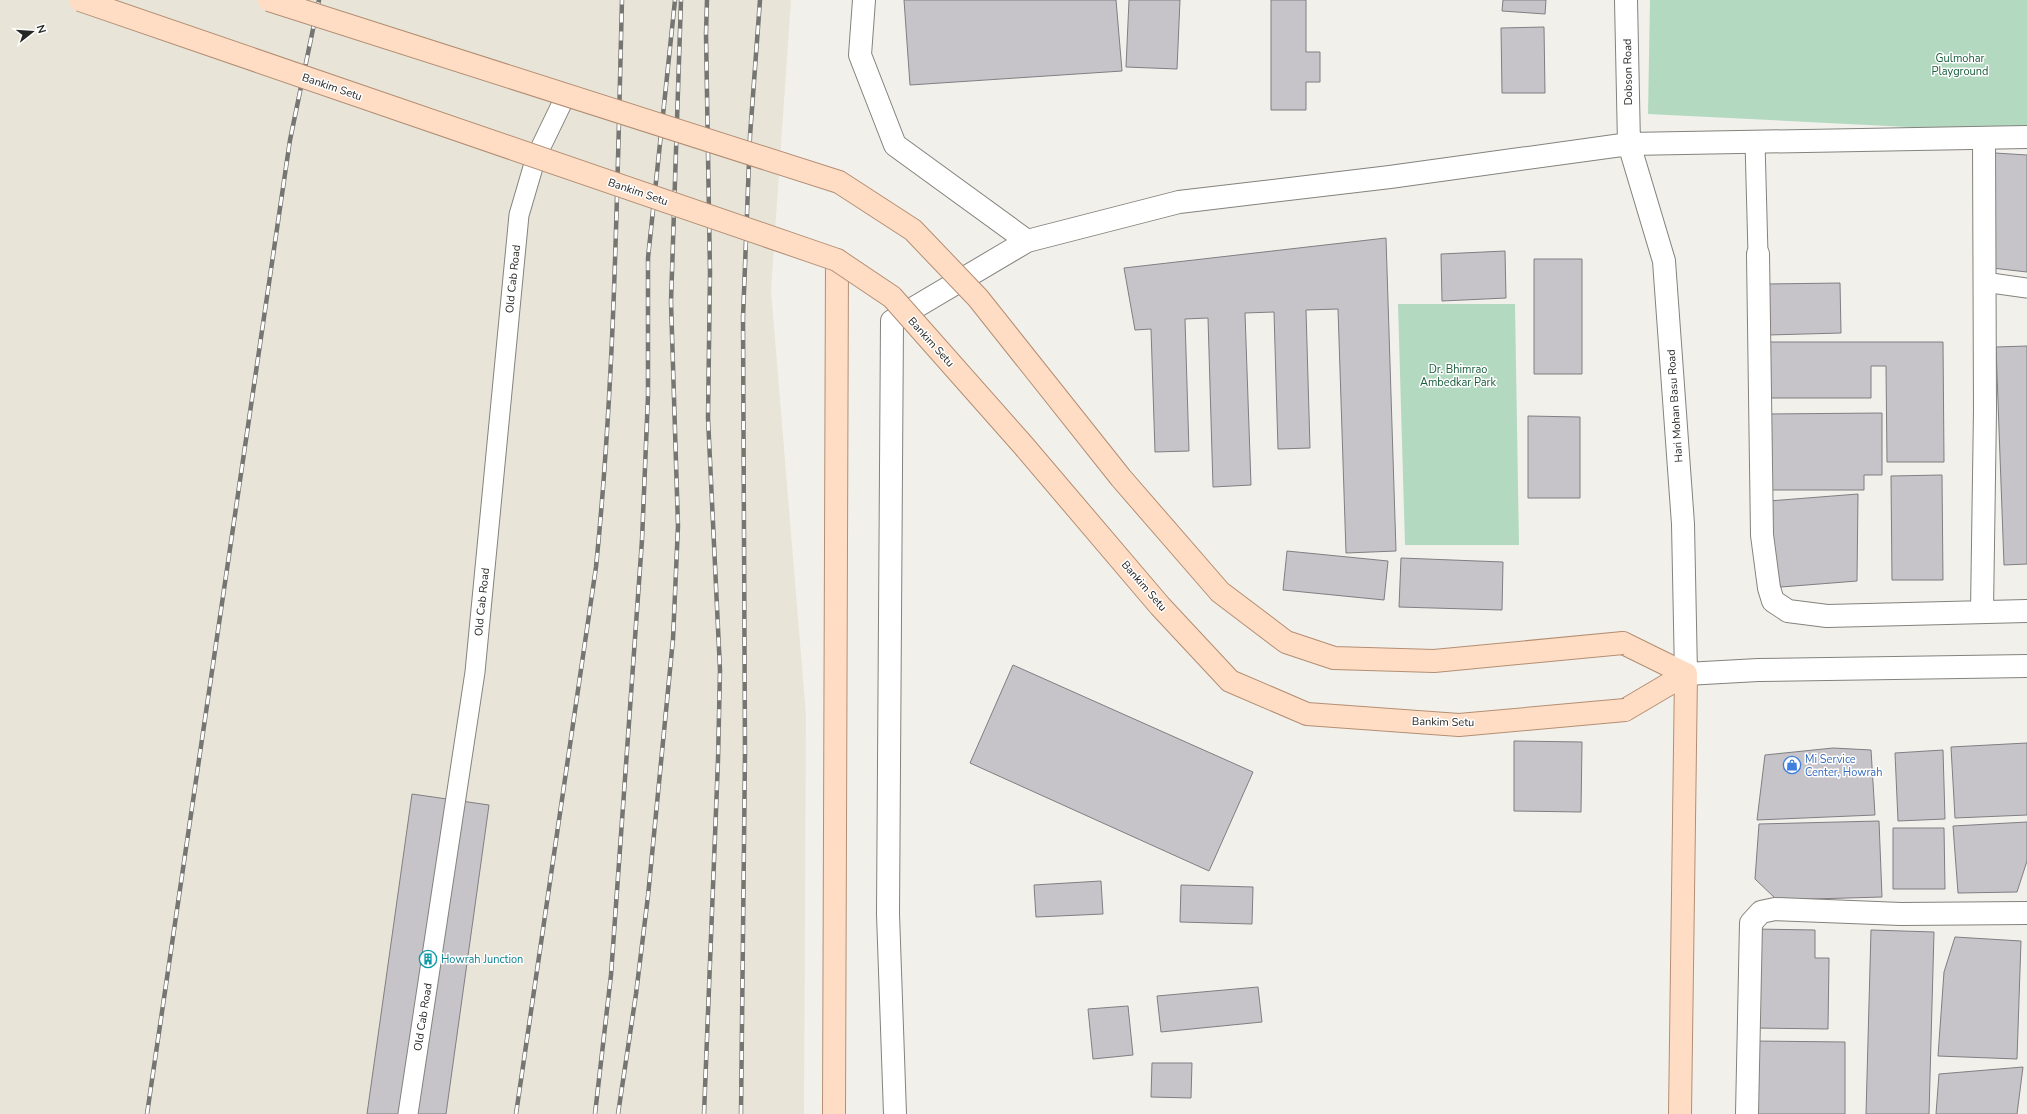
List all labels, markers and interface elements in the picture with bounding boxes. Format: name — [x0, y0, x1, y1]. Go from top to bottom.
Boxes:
north arrow — [12, 12, 52, 52]
text: N — [33, 23, 49, 35]
street label: Dobson Road — [1620, 38, 1636, 106]
park label: Gulmohar Playground — [1932, 51, 1988, 79]
street label: Bankim Setu — [300, 70, 364, 104]
street label: Bankim Setu — [606, 175, 670, 209]
street label: Old Cab Road — [502, 244, 524, 314]
street label: Bankim Setu — [905, 314, 957, 370]
street label: Hari Mohan Basu Road — [1664, 349, 1686, 463]
park label: Dr. Bhimrao Ambedkar Park — [1420, 362, 1497, 390]
street label: Bankim Setu — [1118, 558, 1170, 614]
street label: Old Cab Road — [471, 567, 493, 637]
street label: Bankim Setu — [1412, 714, 1474, 730]
place label: Mi Service Center, Howrah — [1805, 752, 1882, 780]
shop icon: Mi Service Center, Howrah — [1782, 755, 1802, 775]
building icon: Howrah Junction — [418, 949, 438, 969]
place label: Howrah Junction — [441, 952, 523, 967]
street label: Old Cab Road — [410, 982, 436, 1052]

